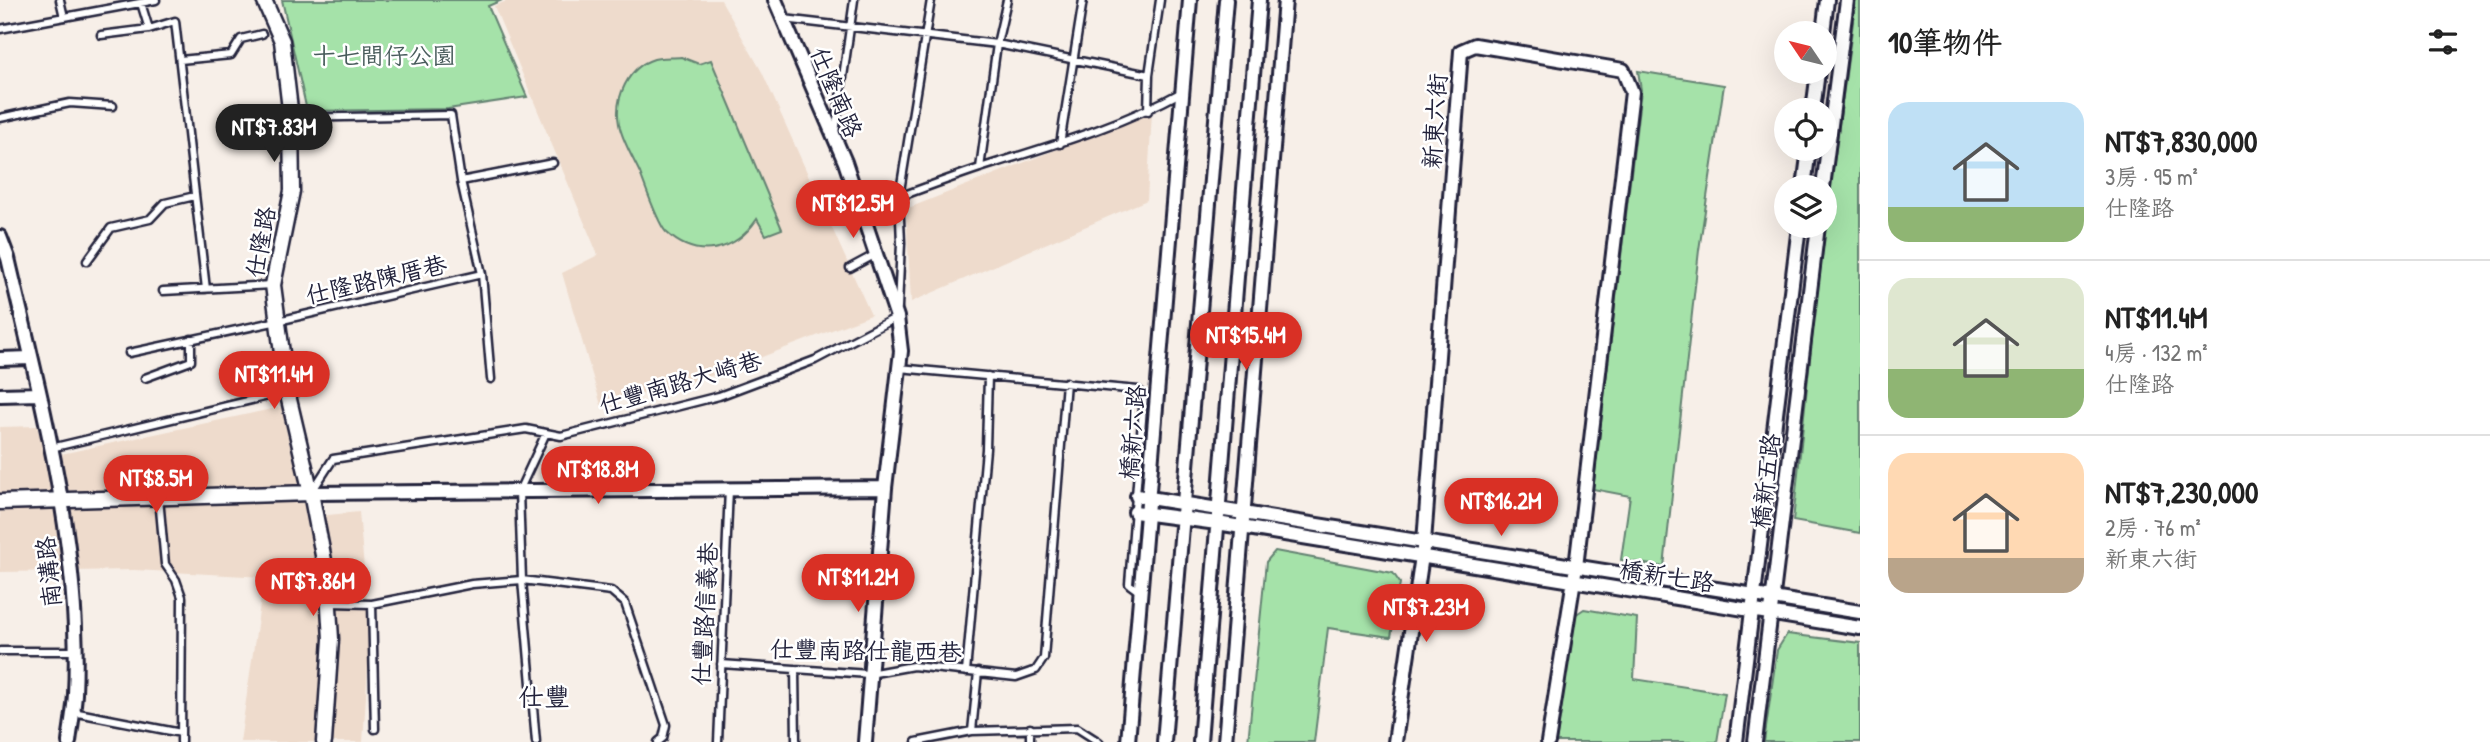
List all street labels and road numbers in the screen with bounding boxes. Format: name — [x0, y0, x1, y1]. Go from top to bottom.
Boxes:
street label: 仕隆南路 — [804, 42, 870, 142]
street label: 新東六街 — [1415, 72, 1453, 170]
street label: 仕隆路 — [238, 204, 282, 280]
street label: 仕隆路陳厝巷 — [302, 247, 450, 311]
street label: 仕豐南路大崎巷 — [595, 343, 765, 421]
street label: 橋新六路 — [1112, 383, 1152, 481]
street label: 橋新五路 — [1743, 431, 1787, 531]
street label: 南溝路 — [28, 535, 68, 609]
street label: 仕豐路信義巷 — [684, 541, 724, 687]
street label: 橋新七路 — [1617, 552, 1717, 598]
street label: 仕豐南路仕龍西巷 — [770, 632, 962, 668]

